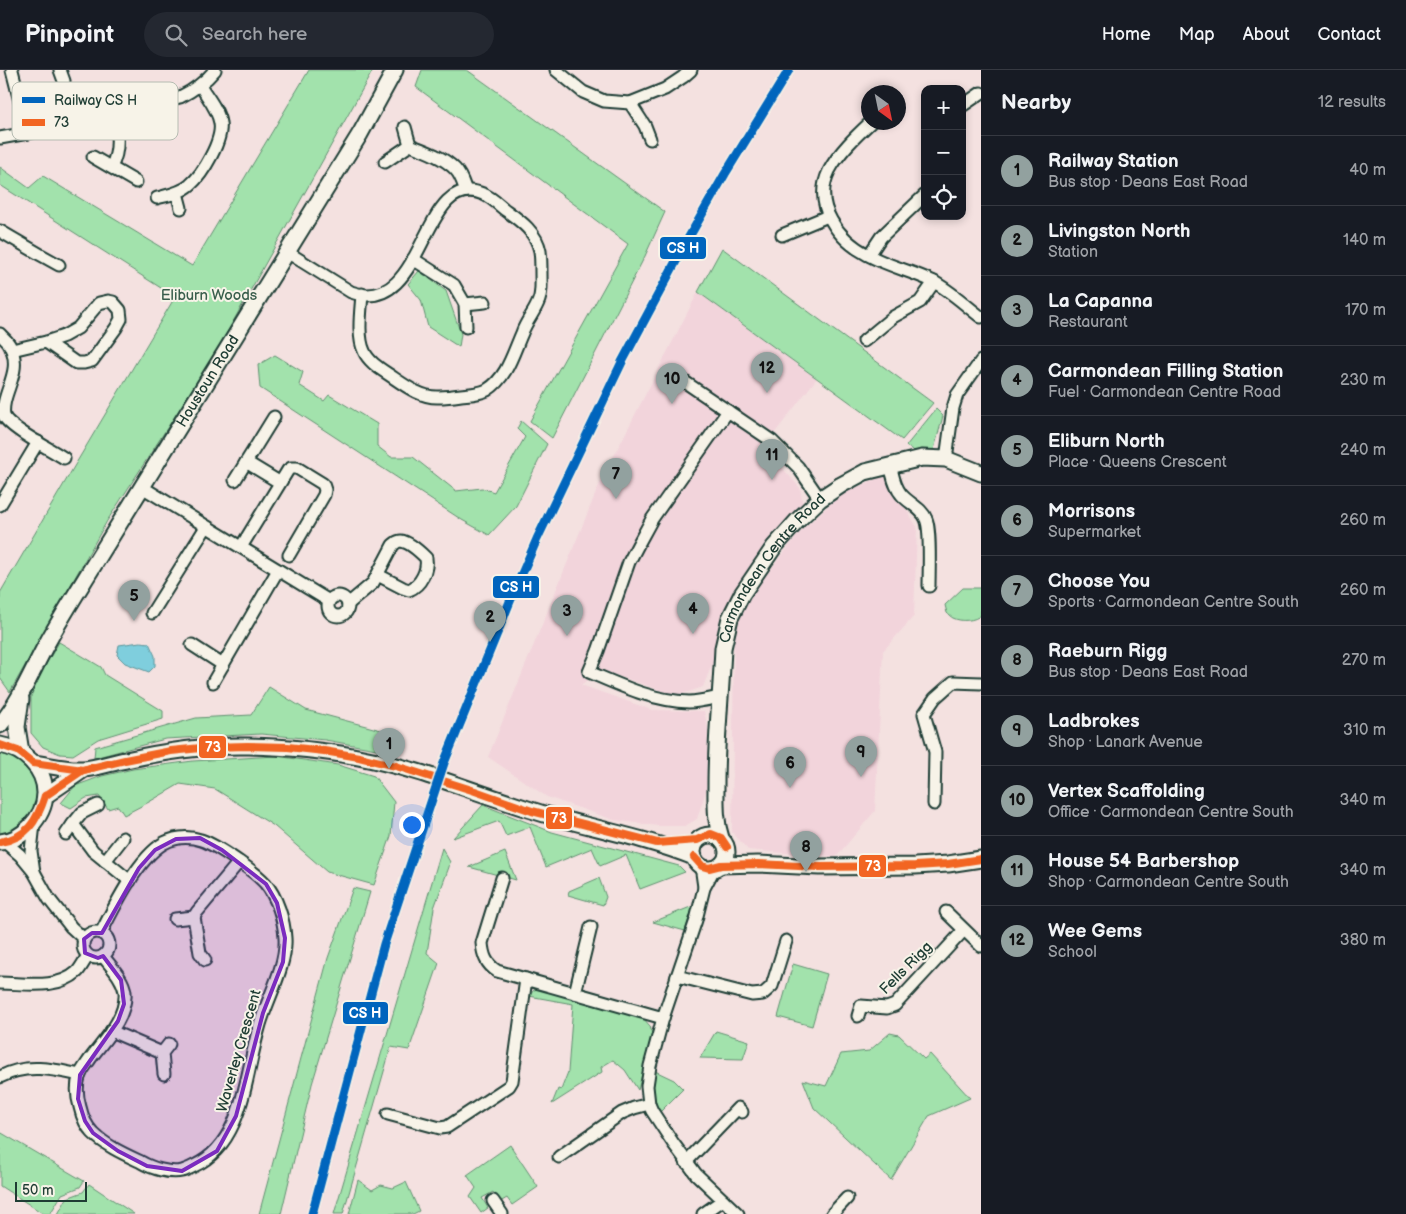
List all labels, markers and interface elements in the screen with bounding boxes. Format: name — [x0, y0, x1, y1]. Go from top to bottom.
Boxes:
search box — [144, 12, 494, 57]
text: Pinpoint — [25, 20, 114, 49]
icon: search — [162, 21, 190, 49]
text: Search here — [202, 23, 307, 46]
text: Home — [1102, 24, 1151, 45]
text: Map — [1179, 24, 1215, 45]
text: About — [1243, 24, 1290, 45]
text: Contact — [1318, 24, 1381, 45]
legend — [12, 82, 178, 140]
north arrow — [861, 85, 906, 130]
map controls — [921, 85, 966, 220]
button: + — [921, 85, 966, 130]
text: Nearby — [1001, 90, 1071, 115]
text: Railway CS H — [54, 92, 137, 109]
text: 12 results — [1318, 93, 1386, 112]
text: 73 — [54, 114, 69, 131]
button: − — [921, 130, 966, 175]
text: Railway Station — [1048, 150, 1179, 173]
text: 1 — [1014, 161, 1020, 180]
text: 40 m — [1349, 161, 1386, 180]
text: Bus stop · Deans East Road — [1048, 173, 1248, 192]
button: locate — [921, 175, 966, 220]
text: Livingston North — [1048, 220, 1190, 243]
text: 2 — [1012, 231, 1022, 250]
text: 140 m — [1343, 231, 1386, 250]
line badge: CS H — [659, 236, 707, 260]
text: CS H — [667, 240, 699, 257]
text: Station — [1048, 243, 1098, 262]
park label: Eliburn Woods — [161, 286, 258, 305]
text: La Capanna — [1048, 290, 1153, 313]
text: 3 — [1012, 301, 1022, 320]
text: 170 m — [1345, 301, 1386, 320]
text: Restaurant — [1048, 313, 1128, 332]
street label: Houstoun Road — [172, 331, 243, 431]
pin: 12 — [751, 352, 783, 393]
text: Carmondean Filling Station — [1048, 360, 1283, 383]
pin: 10 — [656, 363, 688, 404]
text: 4 — [1012, 371, 1022, 390]
text: 230 m — [1340, 371, 1386, 390]
text: Fuel · Carmondean Centre Road — [1048, 383, 1281, 402]
text: Eliburn North — [1048, 430, 1165, 453]
pin: 11 — [756, 439, 788, 480]
text: 5 — [1012, 441, 1022, 460]
text: 240 m — [1340, 441, 1386, 460]
text: Place · Queens Crescent — [1048, 453, 1227, 472]
pin: 7 — [600, 458, 632, 499]
street label: Carmondean Centre Road — [715, 489, 830, 645]
text: Morrisons — [1048, 500, 1135, 523]
text: 6 — [1012, 511, 1022, 530]
text: 260 m — [1340, 511, 1386, 530]
text: Supermarket — [1048, 523, 1141, 542]
text: Choose You — [1048, 570, 1150, 593]
line badge: CS H — [492, 575, 540, 599]
text: CS H — [500, 579, 532, 596]
pin: 5 — [118, 580, 150, 621]
text: 7 — [1013, 581, 1021, 600]
text: 260 m — [1340, 581, 1386, 600]
pin: 4 — [677, 593, 709, 634]
text: Sports · Carmondean Centre South — [1048, 593, 1299, 612]
pin: 3 — [551, 595, 583, 636]
pin: 2 — [474, 601, 506, 642]
text: Raeburn Rigg — [1048, 640, 1167, 663]
text: 8 — [1012, 651, 1022, 670]
text: 270 m — [1342, 651, 1386, 670]
text: Bus stop · Deans East Road — [1048, 663, 1248, 682]
text: Ladbrokes — [1048, 710, 1140, 733]
text: 9 — [1012, 721, 1022, 740]
text: 310 m — [1343, 721, 1386, 740]
pin: 1 — [373, 728, 405, 769]
text: Shop · Lanark Avenue — [1048, 733, 1203, 752]
line badge: 73 — [198, 735, 227, 759]
pin: 9 — [845, 736, 877, 777]
text: 73 — [205, 739, 221, 756]
pin: 6 — [774, 747, 806, 788]
text: Vertex Scaffolding — [1048, 780, 1205, 803]
text: 10 — [1009, 791, 1025, 810]
text: 340 m — [1339, 791, 1386, 810]
text: Office · Carmondean Centre South — [1048, 803, 1294, 822]
line badge: 73 — [545, 806, 573, 830]
text: 73 — [551, 810, 567, 827]
your location — [399, 812, 425, 838]
pin: 8 — [790, 831, 822, 872]
text: House 54 Barbershop — [1048, 850, 1239, 873]
line badge: 73 — [858, 854, 887, 878]
text: 73 — [865, 858, 881, 875]
text: 11 — [1010, 861, 1024, 880]
text: 340 m — [1339, 861, 1386, 880]
text: Shop · Carmondean Centre South — [1048, 873, 1289, 892]
text: Wee Gems — [1048, 920, 1142, 943]
text: 12 — [1009, 931, 1025, 950]
text: 380 m — [1340, 931, 1386, 950]
street label: Fells Rigg — [876, 938, 936, 998]
text: School — [1048, 943, 1097, 962]
street label: Waverley Crescent — [212, 987, 266, 1114]
line badge: CS H — [342, 1001, 389, 1025]
text: CS H — [349, 1005, 381, 1022]
scale bar — [15, 1179, 88, 1202]
text: 50 m — [22, 1182, 54, 1199]

